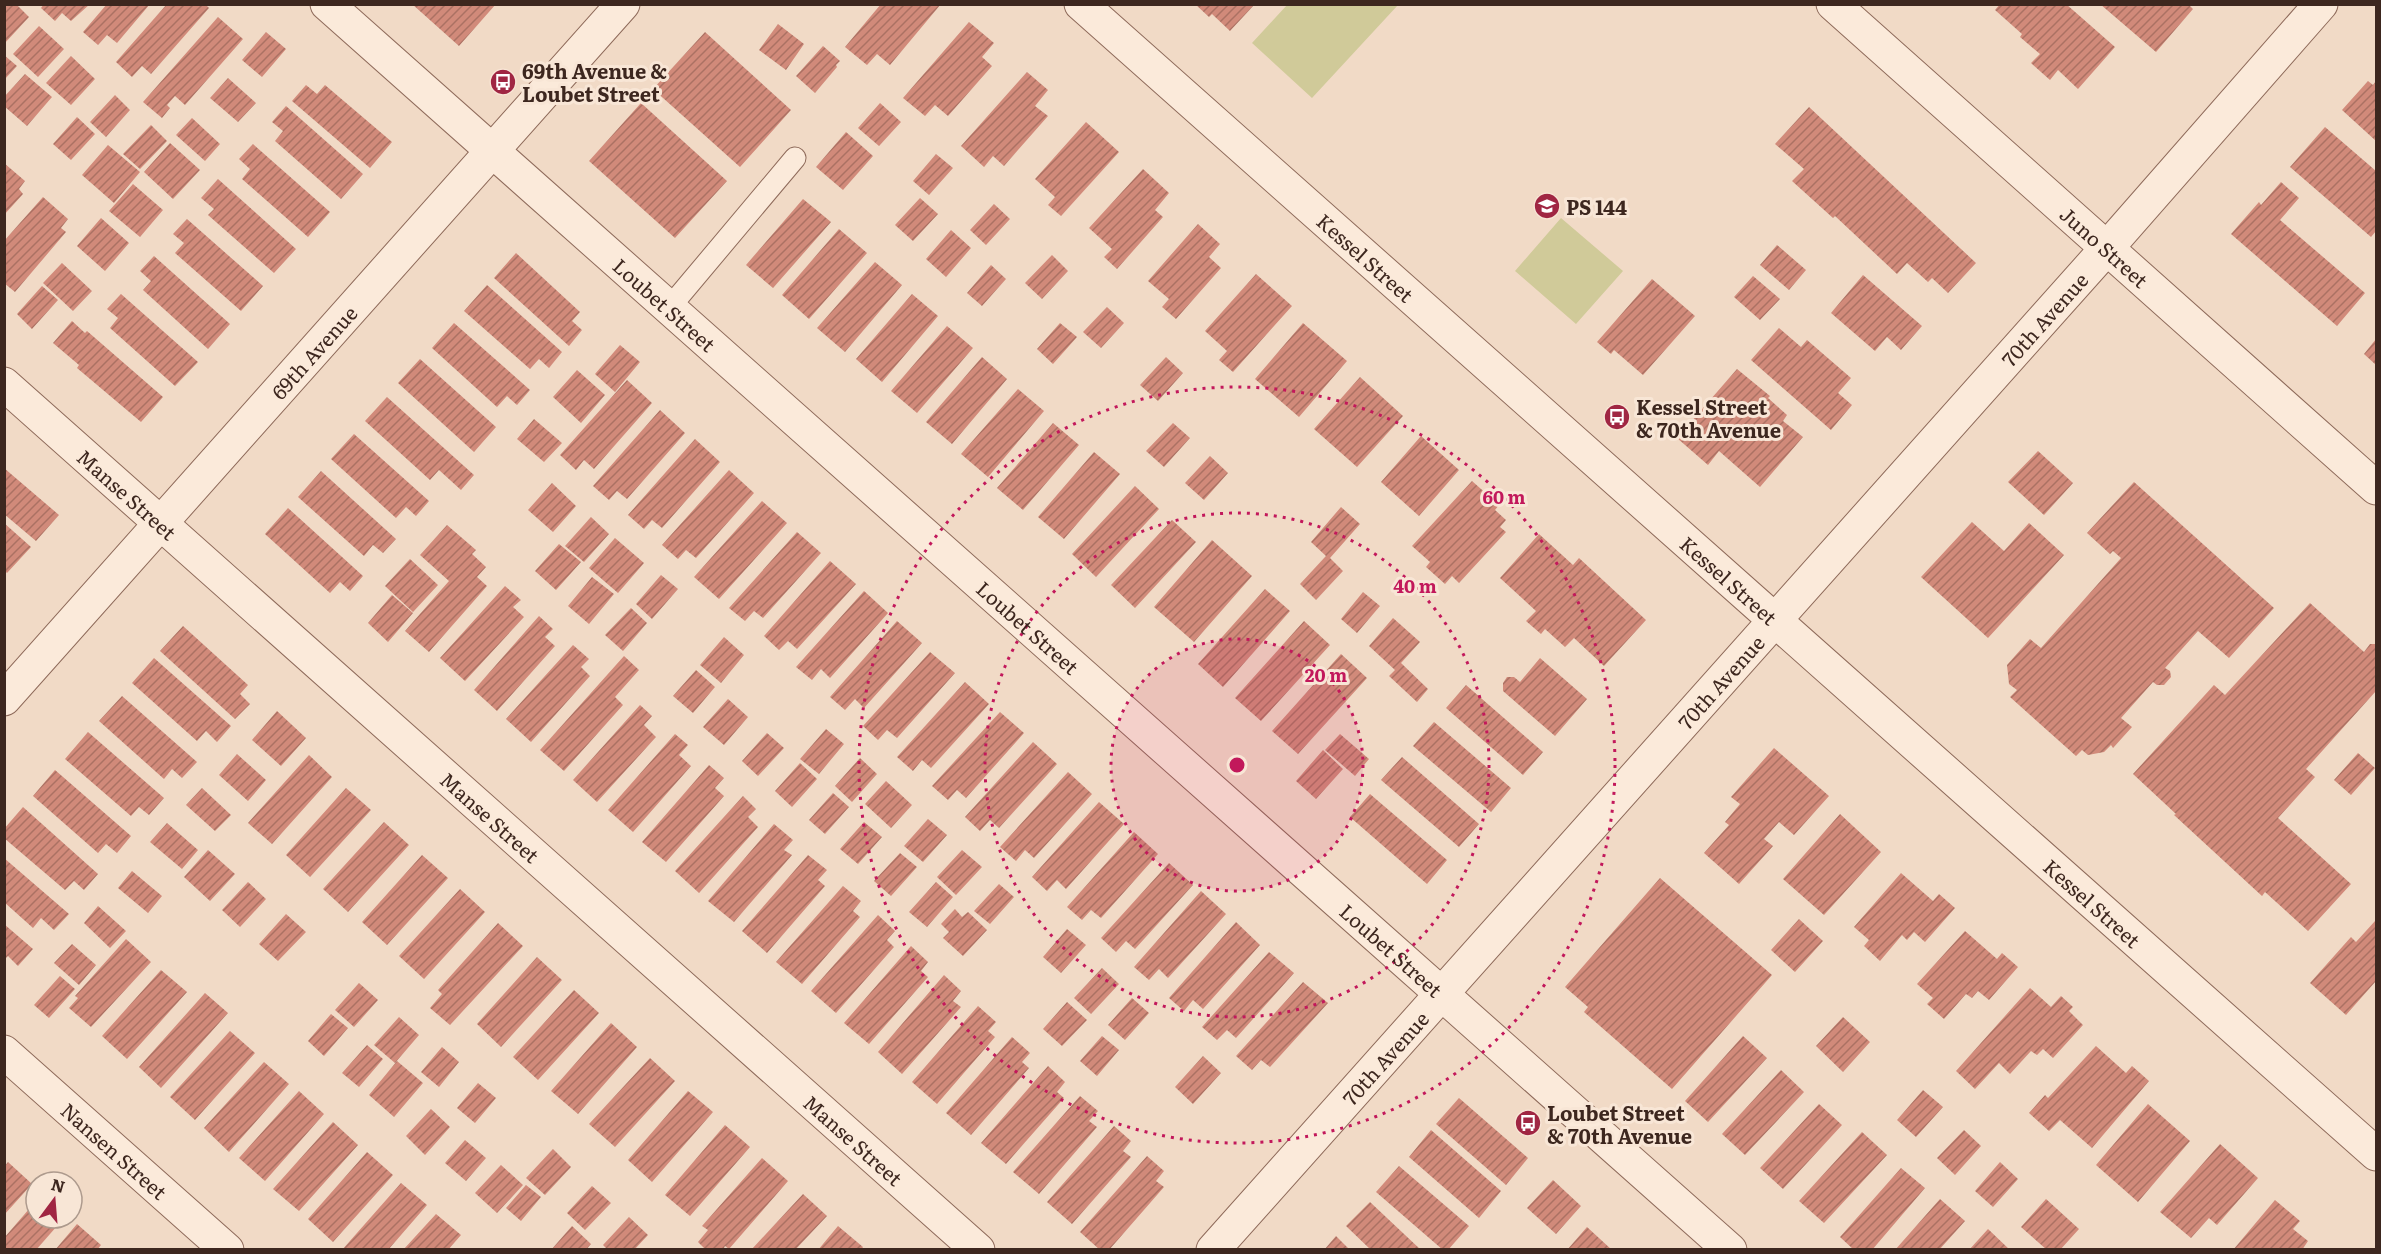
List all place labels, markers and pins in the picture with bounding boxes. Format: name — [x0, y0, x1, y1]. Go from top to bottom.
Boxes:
place label: 69th Avenue & Loubet Street — [522, 55, 667, 108]
bus stop icon: 69th Avenue & Loubet Street — [488, 67, 518, 97]
school or university icon: PS 144 — [1532, 191, 1562, 221]
place label: PS 144 — [1566, 191, 1627, 221]
place label: Kessel Street & 70th Avenue — [1636, 391, 1781, 444]
bus stop icon: Kessel Street & 70th Avenue — [1602, 402, 1632, 432]
centre of rings — [1227, 755, 1247, 775]
place label: Loubet Street & 70th Avenue — [1547, 1097, 1692, 1150]
bus stop icon: Loubet Street & 70th Avenue — [1513, 1108, 1543, 1138]

